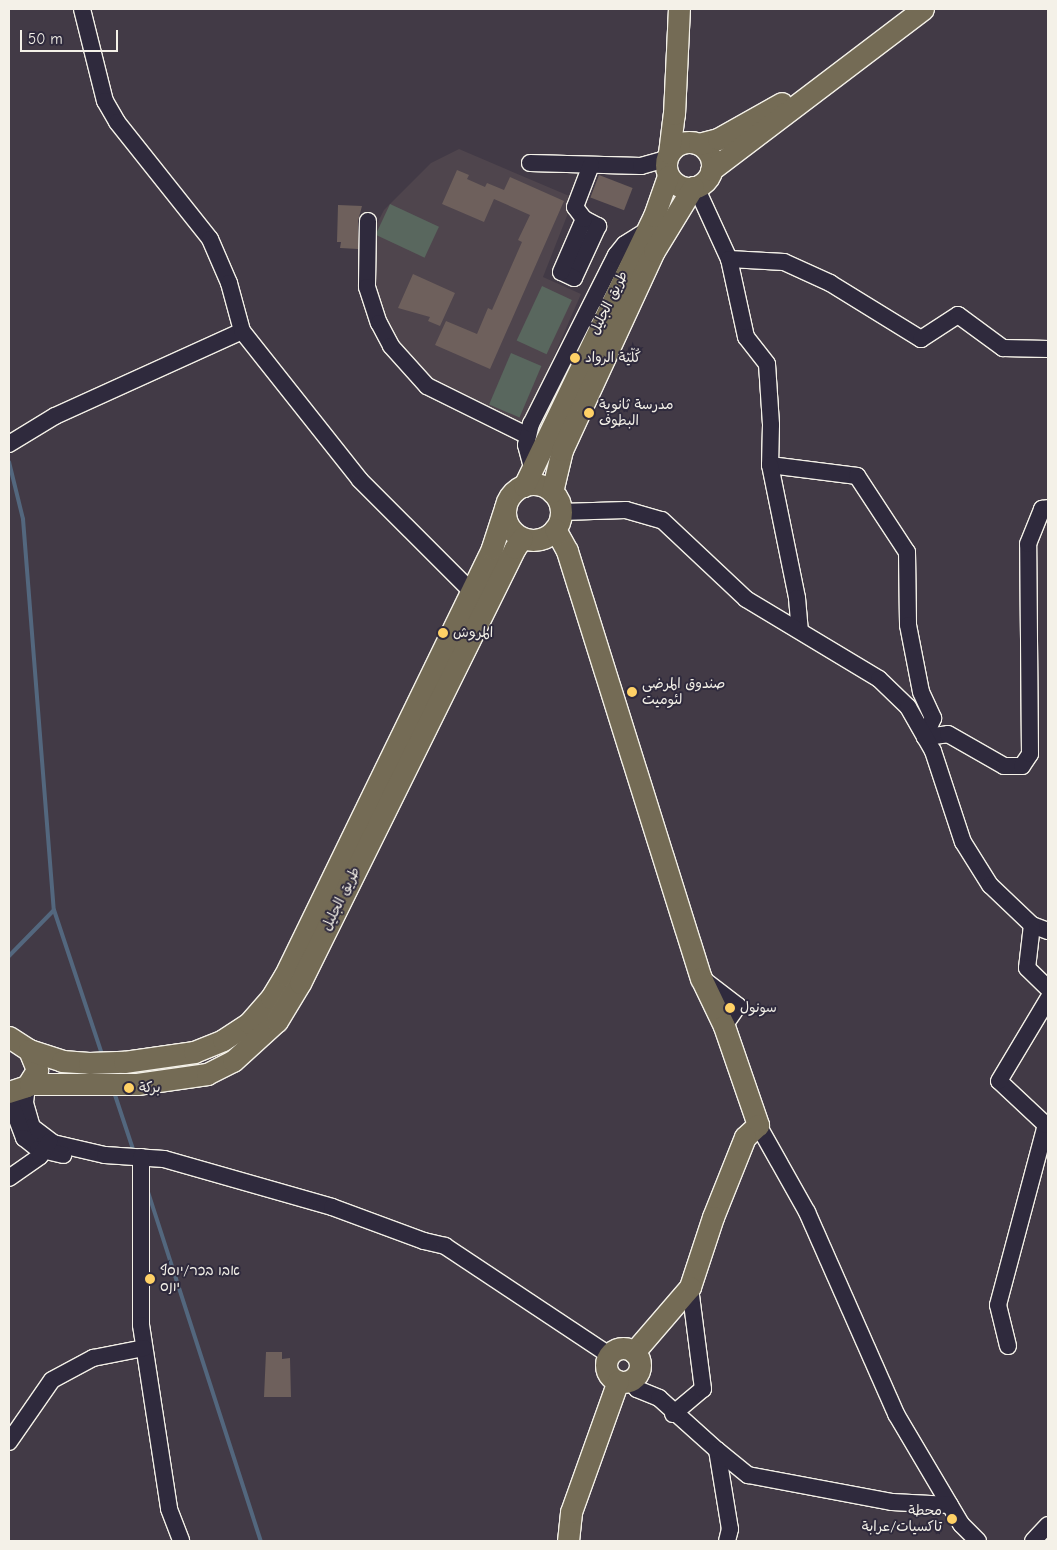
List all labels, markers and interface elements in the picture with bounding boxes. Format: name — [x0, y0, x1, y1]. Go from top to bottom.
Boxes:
scale bar — [22, 20, 120, 52]
text: 50 m — [28, 30, 63, 48]
street label: طريق الجليل — [586, 268, 632, 338]
place label: كُلّيّة الرواد — [585, 350, 641, 366]
marker: كُلّيّة الرواد — [569, 352, 581, 364]
place label: مدرسة ثانوية البطوف — [599, 397, 673, 430]
marker: مدرسة ثانوية البطوف — [583, 407, 595, 419]
place label: المروش — [453, 625, 493, 641]
marker: المروش — [437, 627, 449, 639]
place label: صندوق المرضى لئوميت — [642, 676, 725, 709]
marker: صندوق المرضى لئوميت — [626, 686, 638, 698]
street label: طريق الجليل — [318, 864, 364, 934]
place label: سونول — [740, 1000, 777, 1016]
marker: سونول — [724, 1002, 736, 1014]
place label: بركة — [139, 1080, 160, 1096]
marker: بركة — [123, 1082, 135, 1094]
place label: אבו בכר/יוסף יונס — [160, 1263, 240, 1295]
marker: אבו בכר/יוסף יונס — [144, 1273, 156, 1285]
place label: محطة تاكسيات/عرابة — [862, 1503, 942, 1535]
marker: محطة تاكسيات/عرابة — [946, 1513, 958, 1525]

